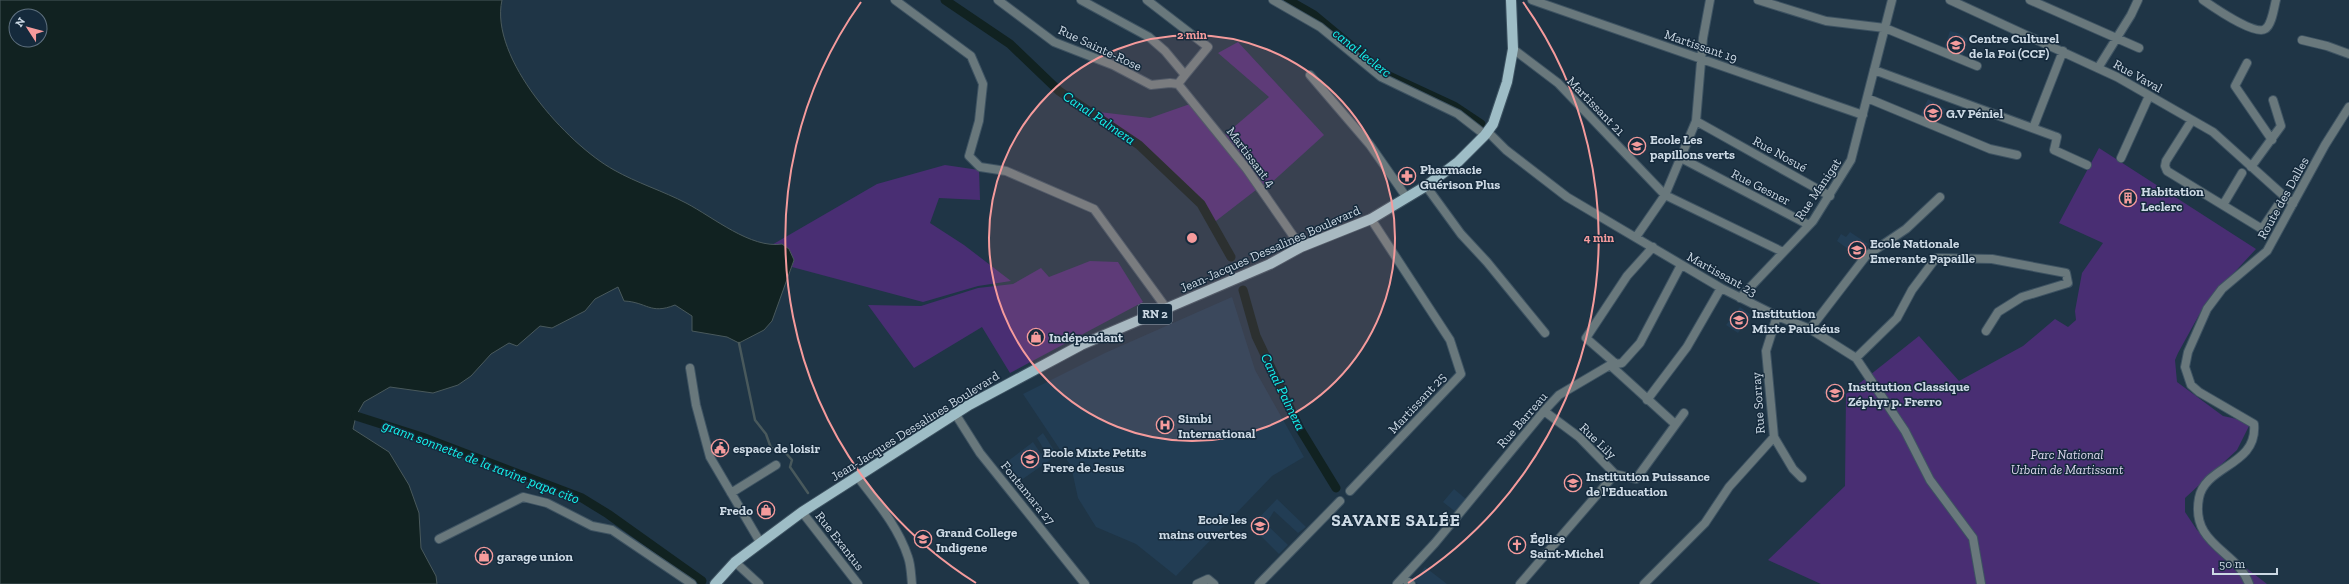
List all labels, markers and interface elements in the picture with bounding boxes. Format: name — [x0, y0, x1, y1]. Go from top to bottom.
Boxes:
north arrow — [8, 8, 48, 48]
text: N — [13, 15, 28, 30]
street label: Rue Sainte-Rose — [1056, 22, 1144, 74]
water label: canal leclerc — [1329, 25, 1395, 81]
street label: Martissant 19 — [1662, 26, 1740, 66]
text: 2 min — [1177, 28, 1207, 42]
place label: Centre Culturel de la Foi (CCF) — [1969, 31, 2059, 61]
school or university icon: Centre Culturel de la Foi (CCF) — [1946, 35, 1966, 55]
street label: Rue Vaval — [2111, 56, 2166, 96]
street label: Martissant 21 — [1564, 73, 1628, 139]
water label: Canal Palmera — [1060, 88, 1138, 148]
school or university icon: G.V Péniel — [1923, 103, 1943, 123]
place label: G.V Péniel — [1946, 106, 2003, 121]
street label: Martissant 4 — [1224, 124, 1278, 190]
place label: Ecole Les papillons verts — [1650, 132, 1735, 162]
street label: Rue Nosué — [1750, 133, 1810, 175]
school or university icon: Ecole Les papillons verts — [1627, 136, 1647, 156]
street label: Route des Dalles — [2254, 154, 2312, 242]
street label: Rue Manigat — [1792, 155, 1844, 223]
place label: Pharmacie Guérison Plus — [1420, 162, 1500, 192]
pharmacy icon: Pharmacie Guérison Plus — [1397, 166, 1417, 186]
street label: Rue Gesner — [1729, 166, 1793, 208]
place label: Habitation Leclerc — [2141, 184, 2204, 214]
building icon: Habitation Leclerc — [2118, 188, 2138, 208]
street label: Jean-Jacques Dessalines Boulevard — [1178, 202, 1362, 296]
centre of rings — [1185, 231, 1199, 245]
text: 4 min — [1584, 231, 1614, 245]
place label: Ecole Nationale Emerante Papaille — [1870, 236, 1976, 266]
school or university icon: Ecole Nationale Emerante Papaille — [1847, 240, 1867, 260]
street label: Martissant 23 — [1684, 249, 1760, 299]
road number: RN 2 — [1138, 304, 1172, 324]
place label: Institution Mixte Paulcéus — [1752, 306, 1840, 336]
school or university icon: Institution Mixte Paulcéus — [1729, 310, 1749, 330]
shop icon: Indépendant — [1026, 327, 1046, 347]
place label: Indépendant — [1049, 330, 1124, 345]
water label: Canal Palmera — [1257, 351, 1309, 433]
street label: Jean-Jacques Dessalines Boulevard — [828, 368, 1002, 484]
street label: Martissant 25 — [1385, 369, 1449, 437]
street label: Rue Sorray — [1748, 371, 1768, 434]
place label: Institution Classique Zéphyr p. Frerro — [1848, 379, 1970, 409]
school or university icon: Institution Classique Zéphyr p. Frerro — [1825, 383, 1845, 403]
street label: Rue Barreau — [1494, 388, 1551, 451]
place label: Simbi International — [1178, 411, 1256, 441]
hospital icon: Simbi International — [1155, 415, 1175, 435]
water label: grann sonnette de la ravine papa cito — [380, 416, 582, 508]
street label: Rue Lily — [1577, 420, 1620, 462]
public building icon: espace de loisir — [710, 438, 730, 458]
place label: espace de loisir — [733, 441, 820, 456]
place label: Ecole Mixte Petits Frere de Jesus — [1043, 445, 1146, 475]
park label: Parc National Urbain de Martissant — [2011, 447, 2124, 477]
school or university icon: Ecole Mixte Petits Frere de Jesus — [1020, 449, 1040, 469]
street label: Fontamara 27 — [998, 458, 1058, 528]
place label: Institution Puissance de l'Education — [1586, 469, 1711, 499]
school or university icon: Institution Puissance de l'Education — [1563, 473, 1583, 493]
shop icon: Fredo — [756, 500, 776, 520]
place label: Fredo — [719, 503, 753, 518]
street label: Rue Exantus — [812, 509, 868, 574]
district label: SAVANE SALÉE — [1331, 510, 1461, 530]
place label: Ecole les mains ouvertes — [1159, 512, 1247, 542]
school or university icon: Ecole les mains ouvertes — [1250, 516, 1270, 536]
place label: Grand College Indigene — [936, 525, 1018, 555]
school or university icon: Grand College Indigene — [913, 529, 933, 549]
place label: Église Saint-Michel — [1530, 531, 1604, 561]
church icon: Église Saint-Michel — [1507, 535, 1527, 555]
shop icon: garage union — [474, 546, 494, 566]
place label: garage union — [497, 549, 573, 564]
scale bar — [2213, 550, 2277, 576]
text: 50 m — [2219, 557, 2246, 571]

